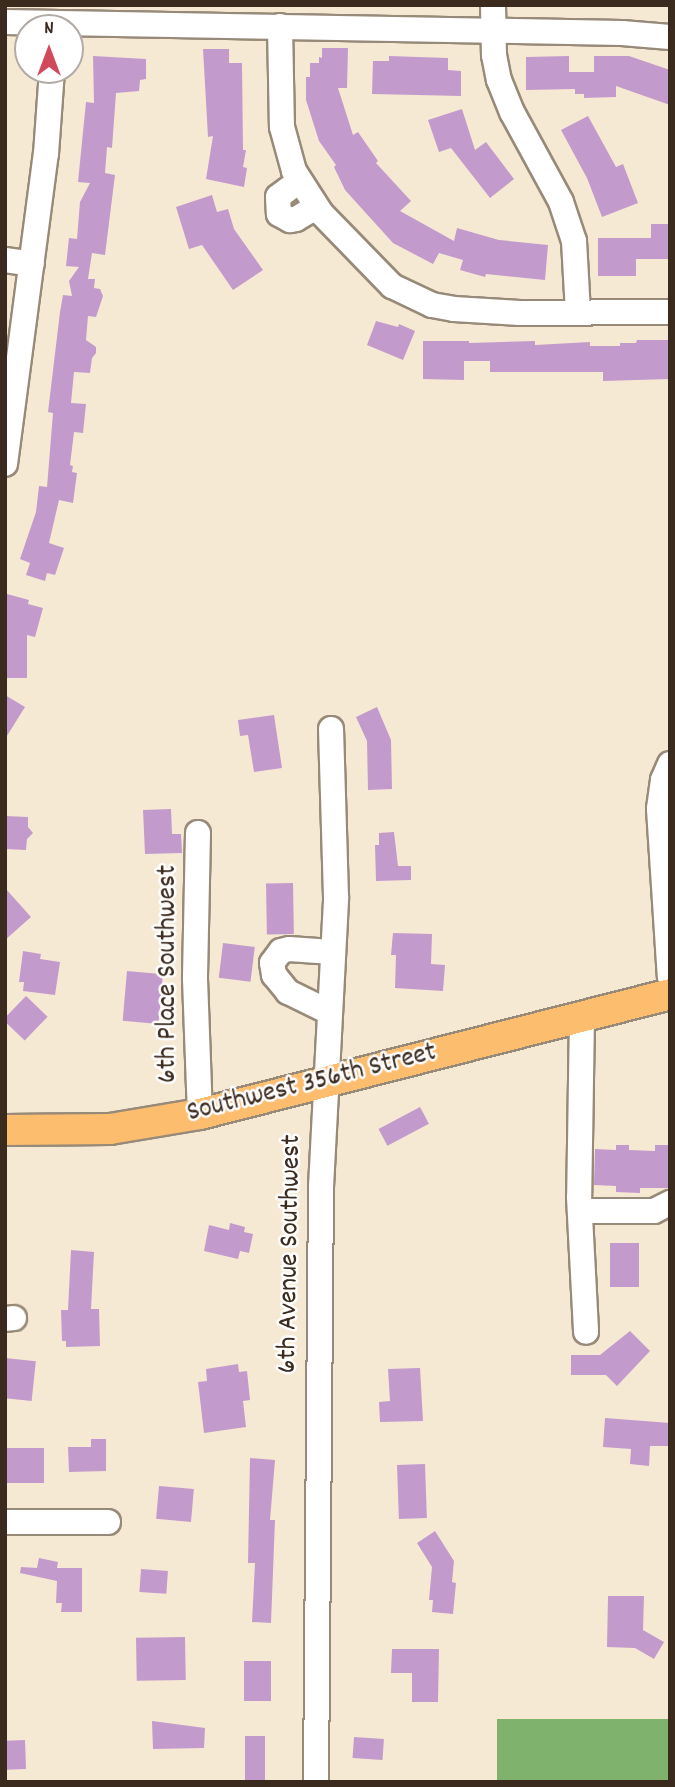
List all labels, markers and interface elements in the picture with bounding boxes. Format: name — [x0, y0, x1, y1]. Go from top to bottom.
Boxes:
north arrow — [14, 14, 84, 84]
text: N — [44, 16, 54, 43]
street label: 6th Place Southwest — [152, 865, 186, 1083]
street label: Southwest 356th Street — [184, 1037, 440, 1131]
street label: 6th Avenue Southwest — [272, 1134, 310, 1374]

